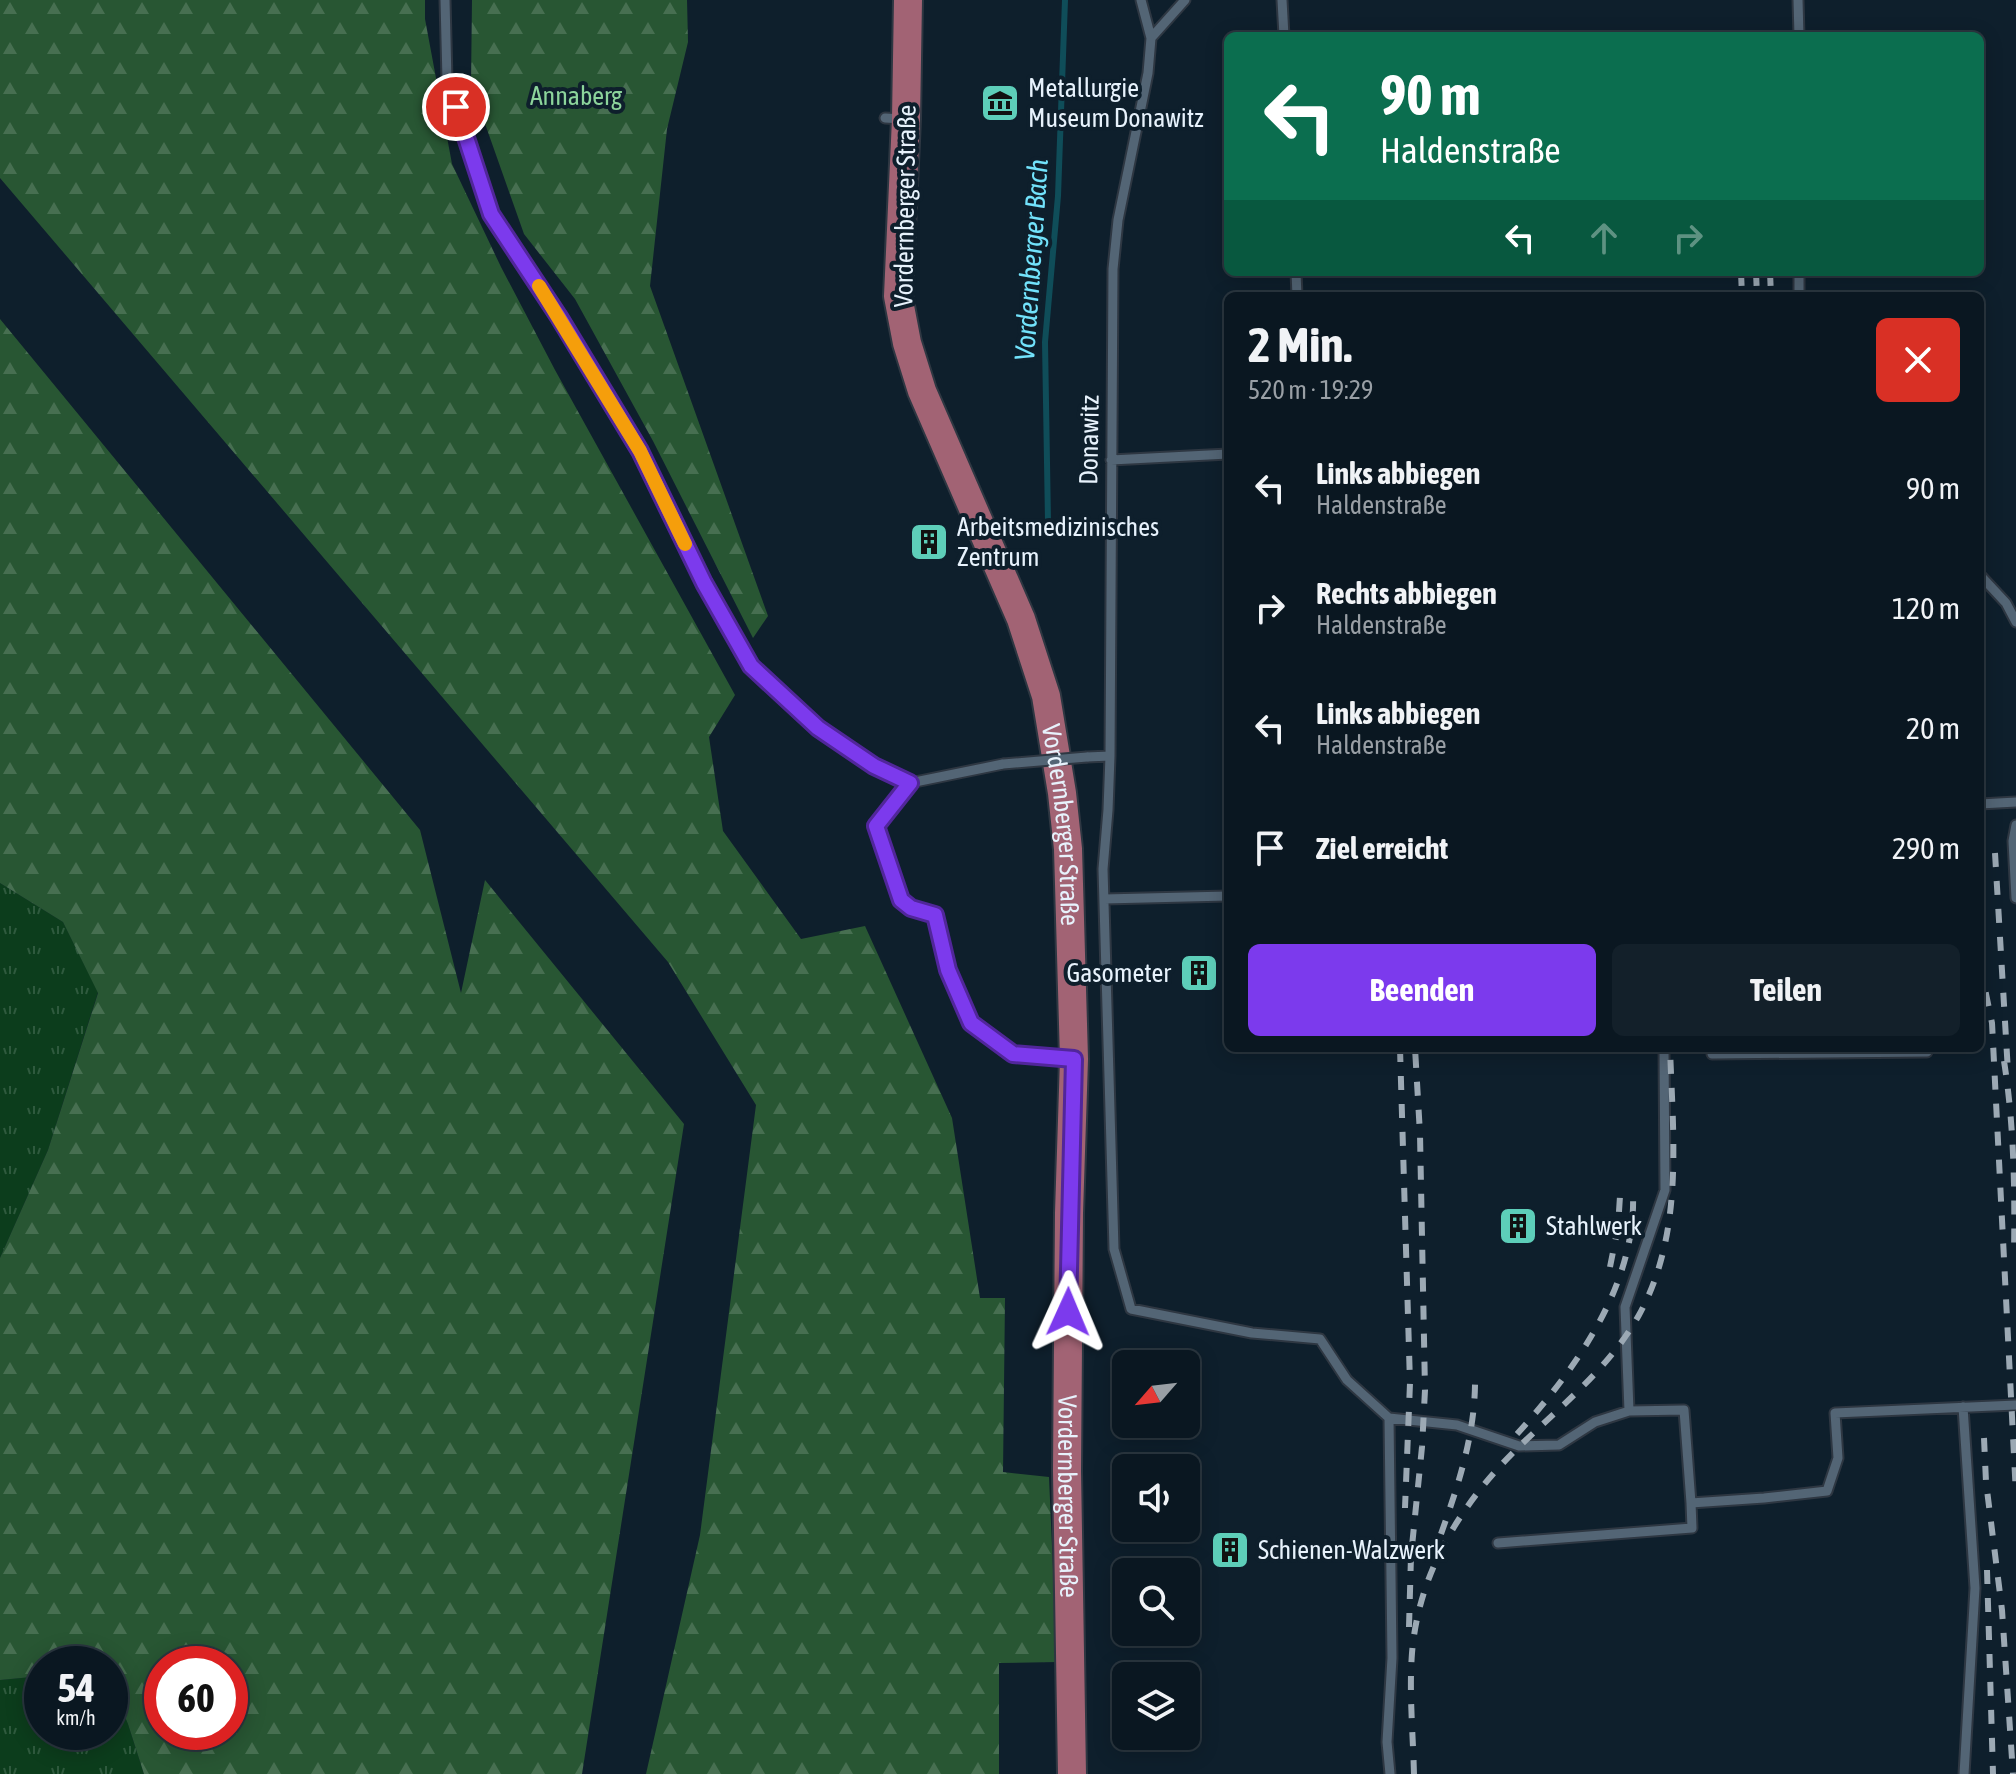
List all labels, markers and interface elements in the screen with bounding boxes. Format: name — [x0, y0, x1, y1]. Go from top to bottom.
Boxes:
text: 90 m — [1380, 63, 1481, 127]
icon: left — [1248, 64, 1352, 168]
pin — [422, 73, 490, 141]
place label: Metallurgie Museum Donawitz — [1028, 73, 1204, 133]
park label: Annaberg — [530, 81, 623, 111]
museum icon: Metallurgie Museum Donawitz — [979, 82, 1021, 124]
icon: arrive — [434, 85, 478, 129]
street label: Vordernberger Straße — [888, 104, 922, 308]
text: Haldenstraße — [1380, 129, 1561, 171]
water label: Vordernberger Bach — [1008, 158, 1054, 362]
icon: left — [1498, 216, 1542, 260]
icon: ahead — [1582, 216, 1626, 260]
icon: right — [1666, 216, 1710, 260]
text: 2 Min. — [1248, 317, 1352, 372]
button: close — [1876, 318, 1960, 402]
text: 520 m · 19:29 — [1248, 375, 1373, 405]
street label: Donawitz — [1073, 395, 1105, 485]
text: Links abbiegen — [1316, 456, 1480, 490]
icon: left — [1248, 466, 1292, 510]
text: 90 m — [1906, 471, 1960, 505]
text: Haldenstraße — [1316, 490, 1447, 520]
place label: Arbeitsmedizinisches Zentrum — [957, 512, 1159, 572]
building icon: Arbeitsmedizinisches Zentrum — [908, 521, 950, 563]
text: Rechts abbiegen — [1316, 576, 1497, 610]
icon: right — [1248, 586, 1292, 630]
text: 120 m — [1892, 591, 1960, 625]
text: Haldenstraße — [1316, 610, 1447, 640]
text: Links abbiegen — [1316, 696, 1480, 730]
icon: left — [1248, 706, 1292, 750]
text: 20 m — [1906, 711, 1960, 745]
street label: Vordernberger Straße — [1036, 722, 1085, 926]
text: Haldenstraße — [1316, 730, 1447, 760]
icon: arrive — [1248, 826, 1292, 870]
text: Ziel erreicht — [1316, 831, 1448, 865]
text: 290 m — [1892, 831, 1960, 865]
button: Beenden — [1248, 944, 1596, 1036]
button: Teilen — [1612, 944, 1960, 1036]
building icon: Gasometer — [1178, 952, 1220, 994]
place label: Gasometer — [1067, 958, 1171, 988]
building icon: Stahlwerk — [1497, 1205, 1539, 1247]
place label: Stahlwerk — [1546, 1211, 1642, 1241]
position arrow — [1026, 1270, 1110, 1354]
north arrow — [1112, 1350, 1200, 1438]
map controls — [1112, 1350, 1200, 1750]
street label: Vordernberger Straße — [1052, 1395, 1084, 1598]
button: sound — [1112, 1454, 1200, 1542]
building icon: Schienen-Walzwerk — [1209, 1529, 1251, 1571]
place label: Schienen-Walzwerk — [1258, 1535, 1445, 1565]
button: search — [1112, 1558, 1200, 1646]
speed limit sign: 60 — [144, 1646, 248, 1750]
button: layers — [1112, 1662, 1200, 1750]
text: 54 — [57, 1665, 95, 1710]
text: km/h — [56, 1706, 96, 1729]

